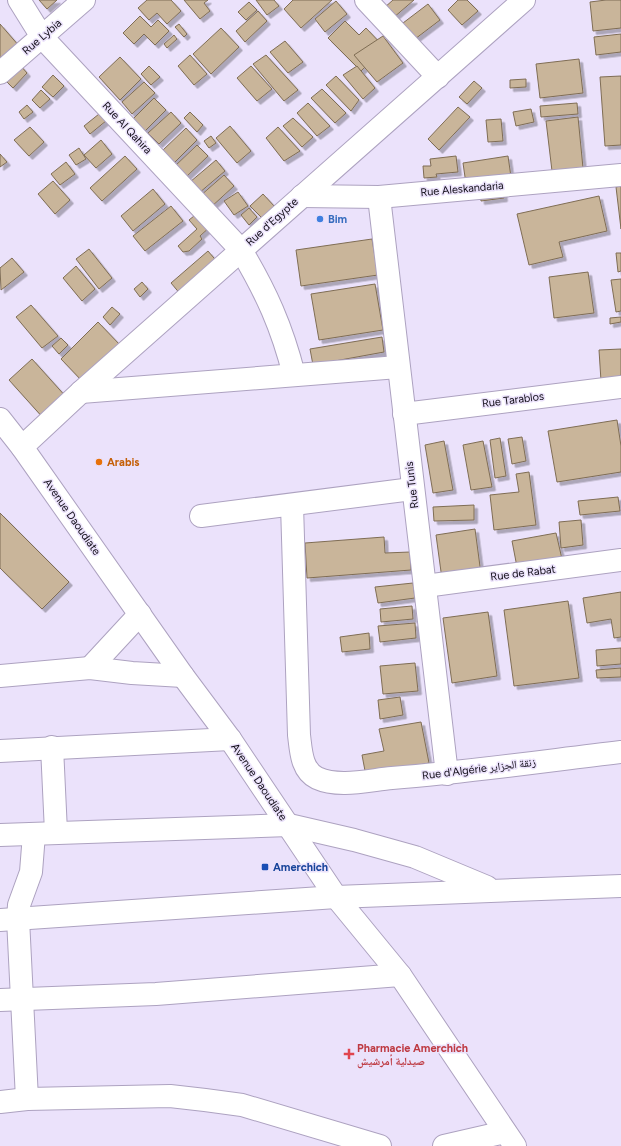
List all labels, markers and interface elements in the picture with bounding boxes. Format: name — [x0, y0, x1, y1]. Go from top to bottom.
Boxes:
street label: Rue Lybia — [20, 16, 64, 58]
street label: Rue Al Qahira — [100, 99, 154, 157]
street label: Rue Aleskandaria — [420, 179, 504, 199]
street label: Rue d'Egypte — [243, 195, 301, 249]
place label: Bim — [328, 213, 348, 226]
marker: Bim — [315, 214, 325, 224]
street label: Rue Tarablos — [481, 390, 545, 410]
place label: Arabis — [107, 456, 139, 469]
marker: Arabis — [94, 457, 104, 467]
street label: Rue Tunis — [403, 461, 421, 509]
street label: Avenue Daoudiate — [41, 476, 103, 558]
street label: Rue de Rabat — [490, 563, 556, 583]
street label: Avenue Daoudiate — [228, 741, 290, 823]
street label: Rue d'Algérie زنقة الجزاير — [421, 756, 537, 782]
place label: Amerchich — [273, 861, 328, 874]
marker: Amerchich — [260, 862, 270, 872]
place label: Pharmacie Amerchich صيدلية أمرشيش — [357, 1042, 468, 1069]
marker: Pharmacie Amerchich صيدلية أمرشيش — [344, 1049, 354, 1059]

